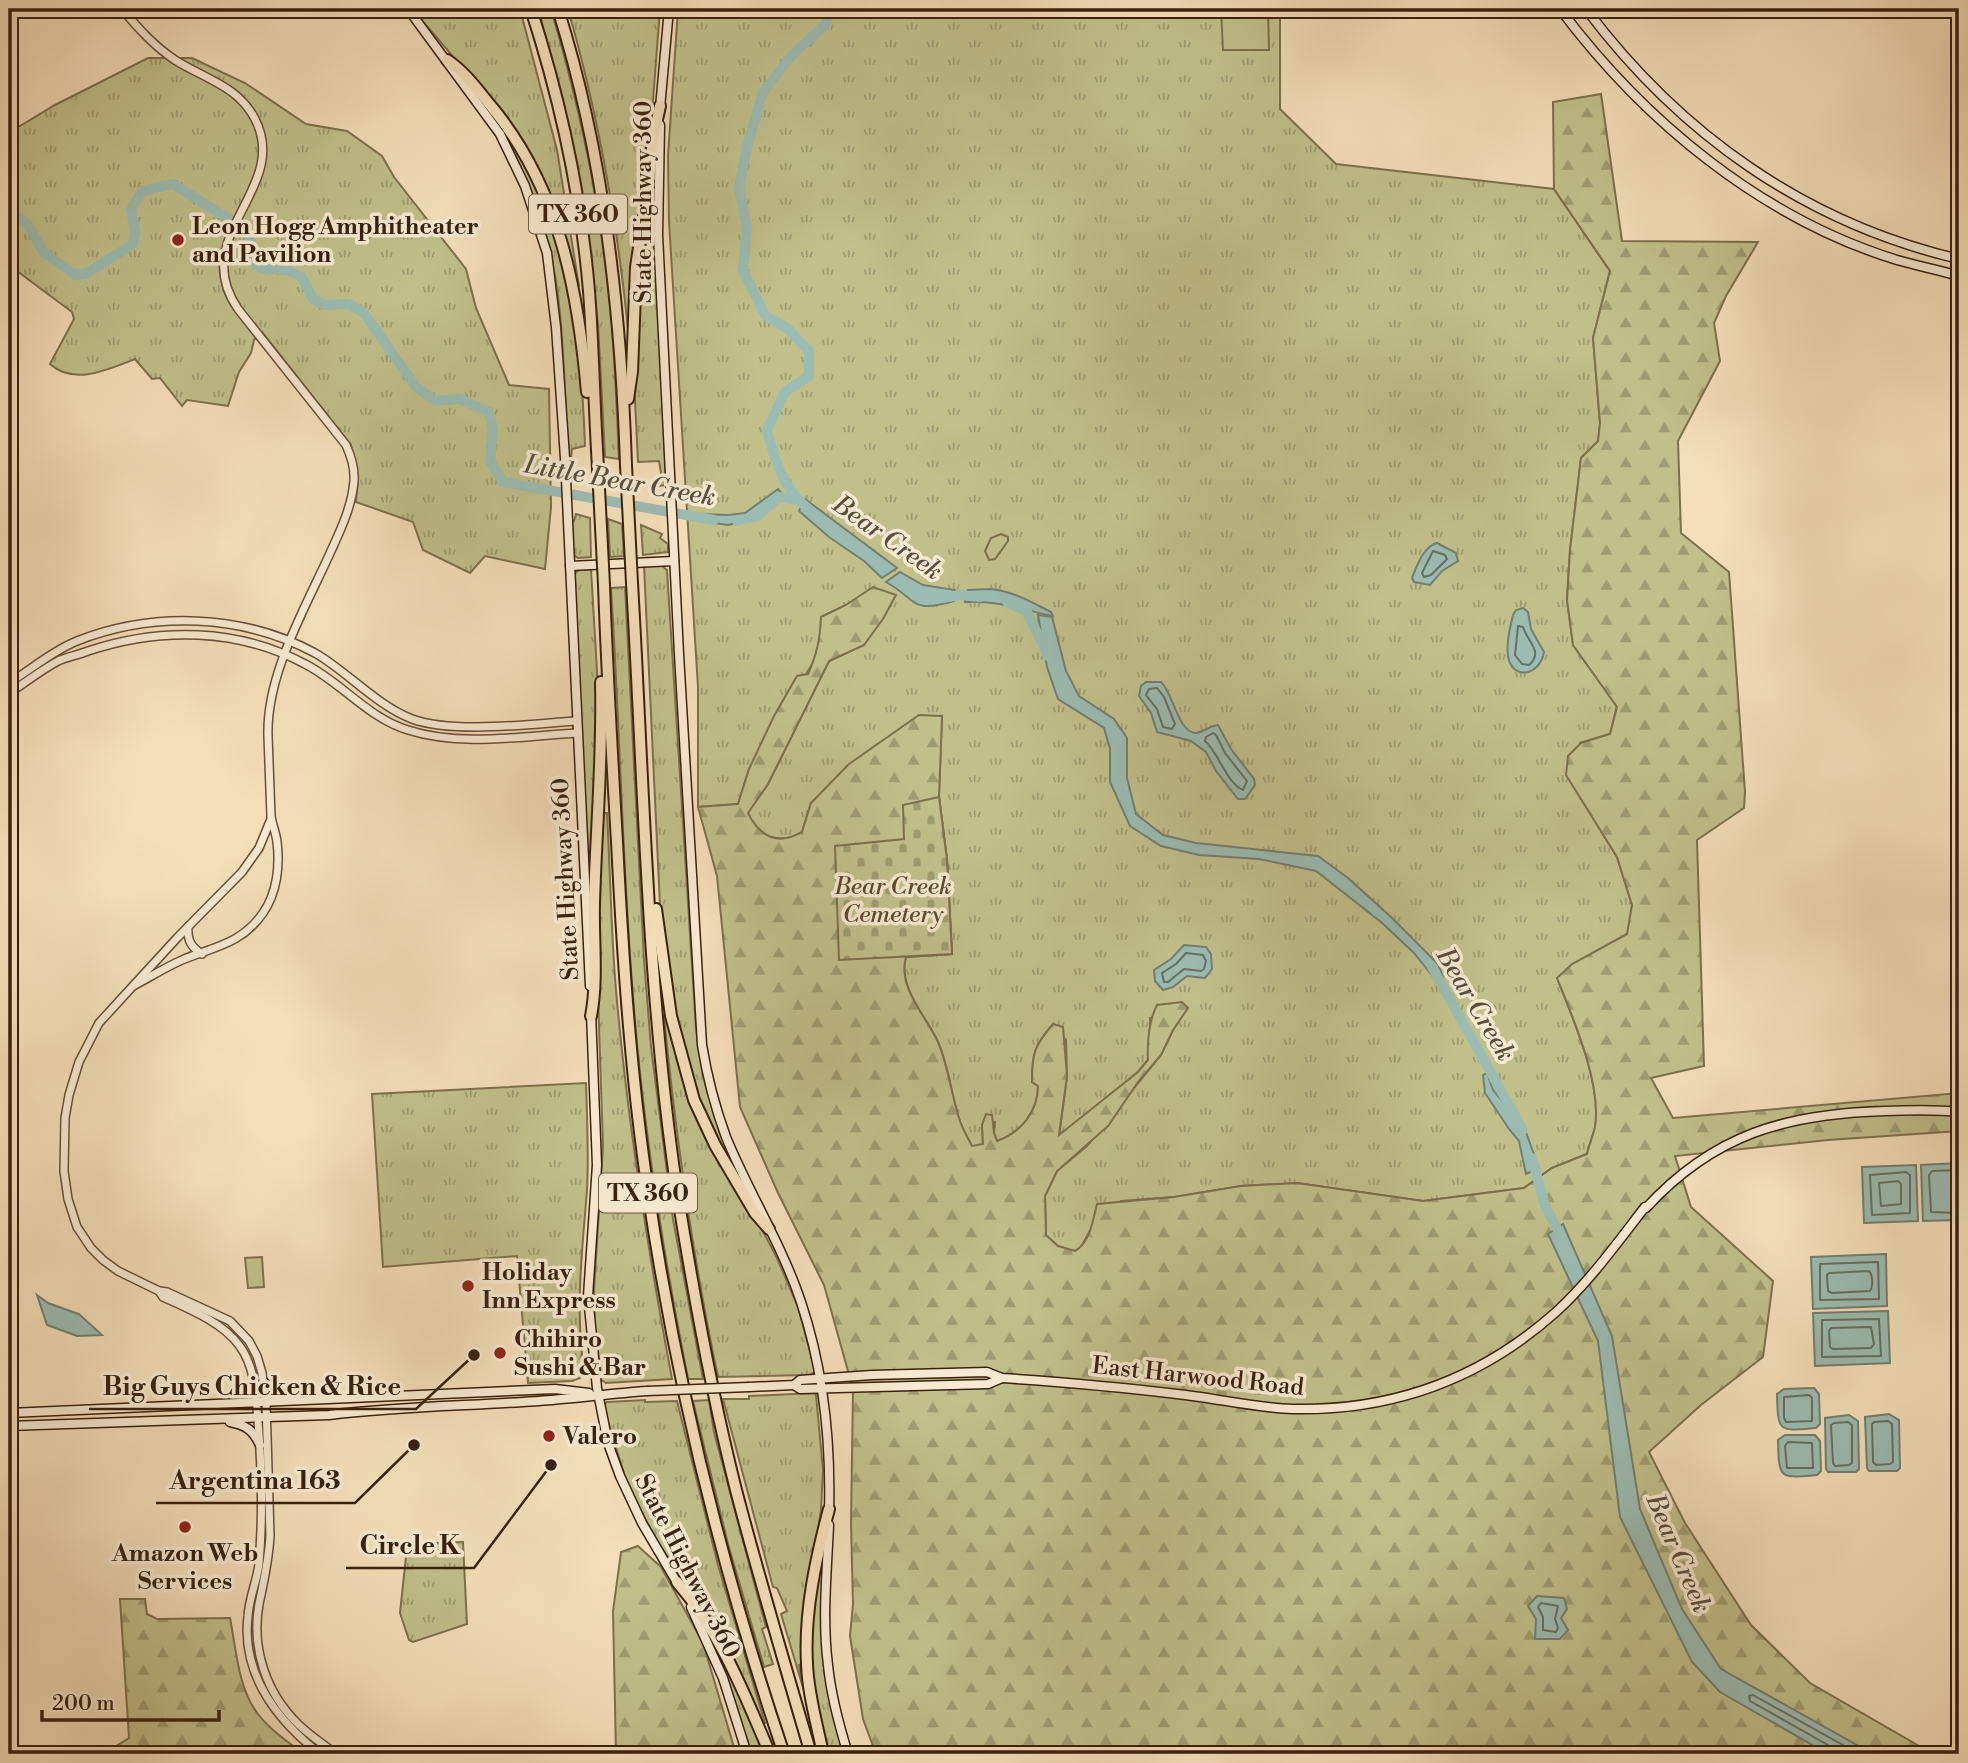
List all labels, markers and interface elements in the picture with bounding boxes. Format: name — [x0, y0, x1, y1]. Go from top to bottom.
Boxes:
street label: State Highway 360 — [629, 101, 659, 303]
road number: TX 360 — [529, 195, 627, 234]
place label: Leon Hogg Amphitheater and Pavilion — [192, 212, 479, 270]
marker: Leon Hogg Amphitheater and Pavilion — [170, 232, 186, 248]
water label: Little Bear Creek — [521, 448, 718, 514]
water label: Bear Creek — [826, 488, 949, 587]
street label: State Highway 360 — [546, 777, 586, 981]
park label: Bear Creek Cemetery — [834, 872, 951, 930]
water label: Bear Creek — [1428, 941, 1521, 1067]
road number: TX 360 — [599, 1174, 697, 1212]
place label: Holiday Inn Express — [482, 1258, 616, 1316]
marker: Holiday Inn Express — [460, 1278, 476, 1294]
place label: Chihiro Sushi & Bar — [514, 1325, 646, 1383]
marker: Chihiro Sushi & Bar — [492, 1345, 508, 1361]
street label: East Harwood Road — [1090, 1351, 1306, 1403]
callout: Big Guys Chicken & Rice — [89, 1362, 416, 1409]
text: Big Guys Chicken & Rice — [103, 1371, 401, 1403]
place label: Valero — [562, 1422, 637, 1452]
marker: Valero — [541, 1428, 557, 1444]
callout: Argentina 163 — [156, 1456, 355, 1503]
text: Argentina 163 — [168, 1465, 341, 1497]
street label: State Highway 360 — [628, 1469, 747, 1664]
water label: Bear Creek — [1638, 1488, 1718, 1618]
marker: Amazon Web Services — [177, 1519, 193, 1535]
callout: Circle K — [346, 1521, 474, 1568]
text: Circle K — [360, 1530, 461, 1562]
place label: Amazon Web Services — [111, 1539, 258, 1597]
scale bar — [42, 1679, 219, 1723]
text: 200 m — [52, 1691, 115, 1717]

